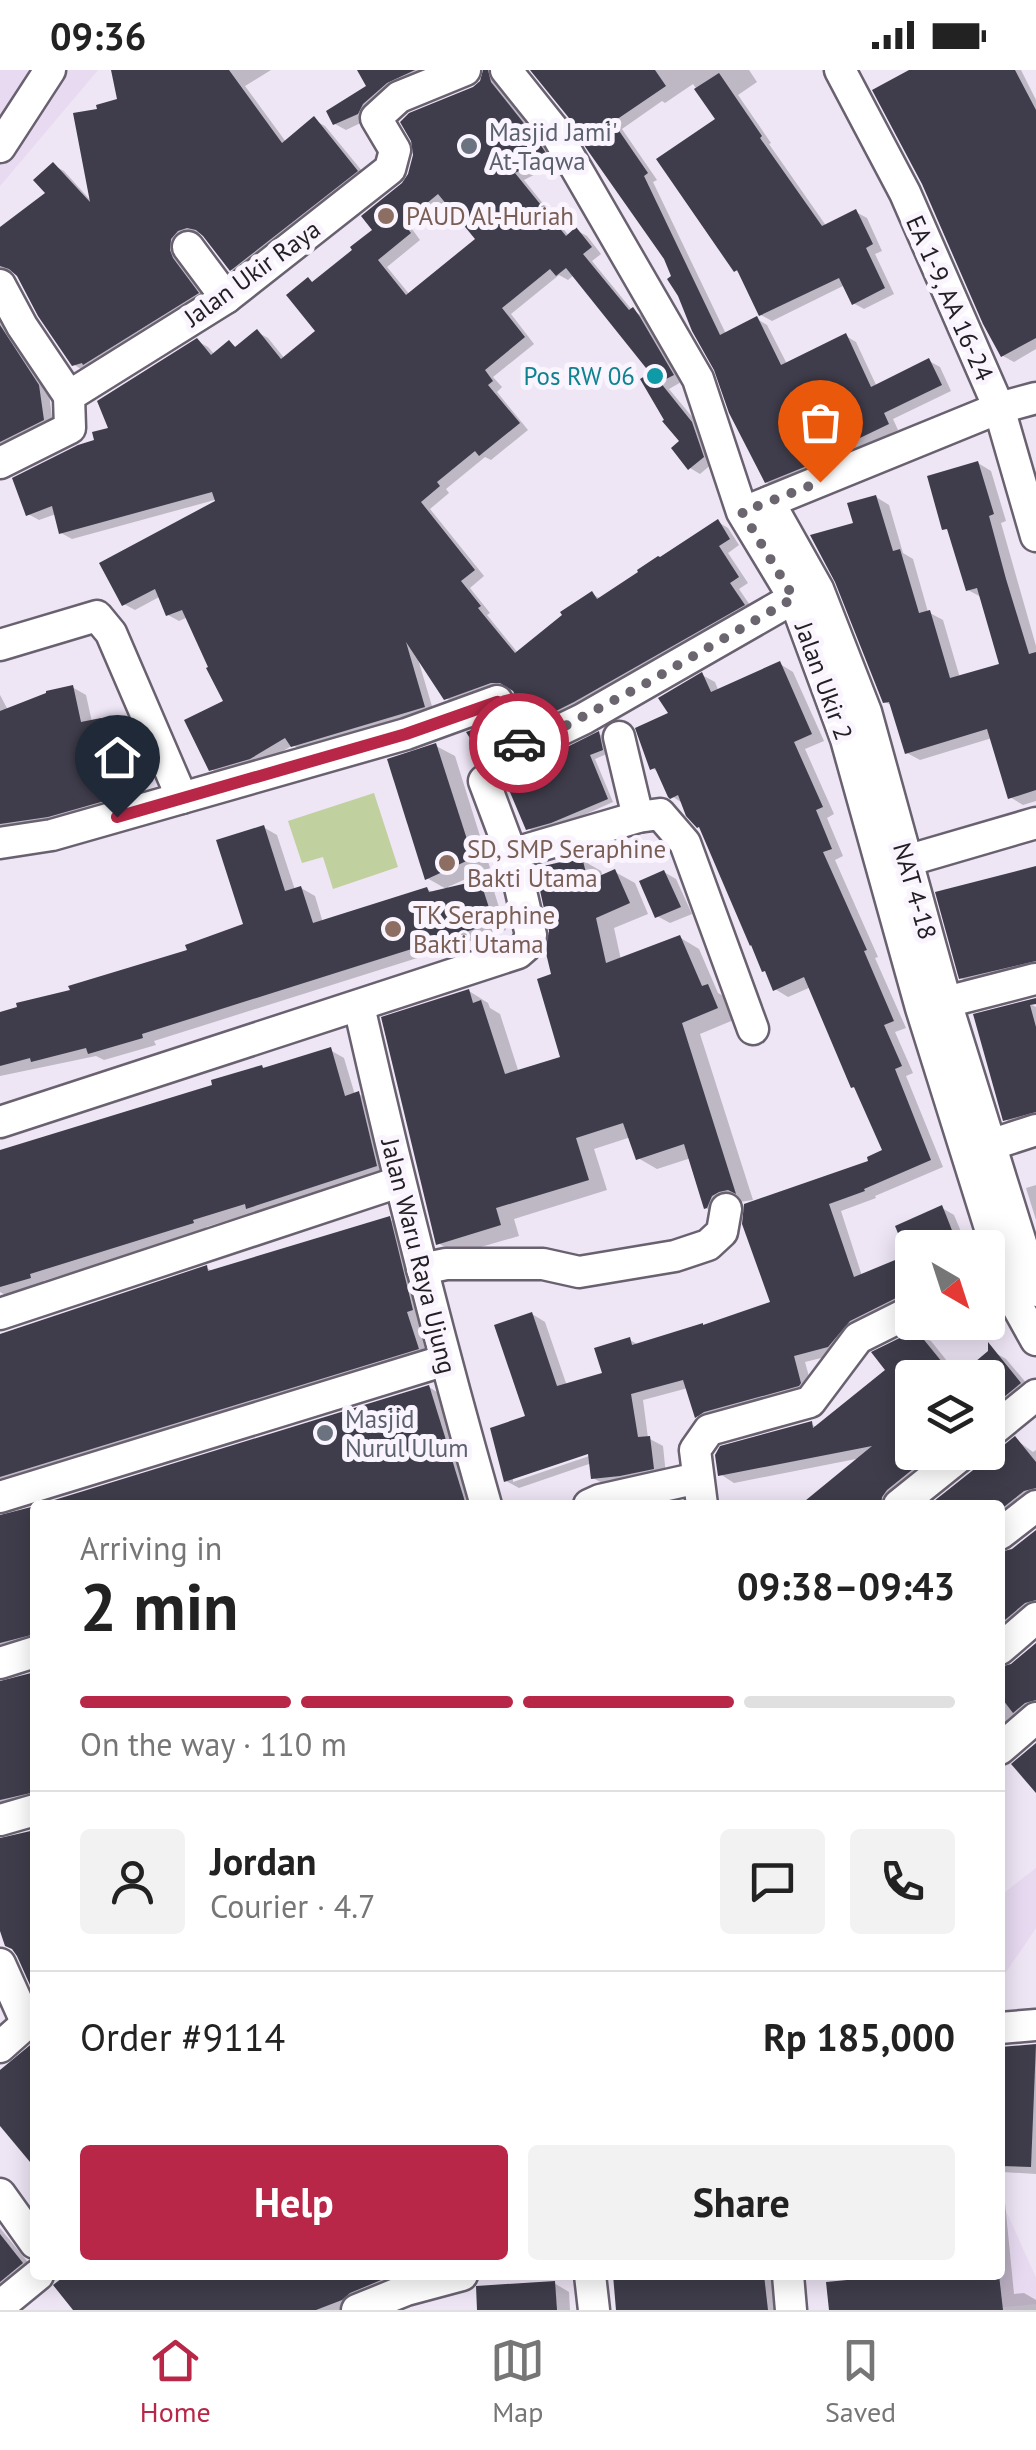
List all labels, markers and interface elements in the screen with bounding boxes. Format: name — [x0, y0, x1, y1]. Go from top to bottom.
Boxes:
text: 09:36 — [50, 11, 146, 60]
place label: Masjid Jami' At-Taqwa — [489, 116, 617, 177]
marker: Masjid Jami' At-Taqwa — [458, 135, 480, 157]
place label: PAUD Al-Huriah — [406, 200, 574, 232]
marker: PAUD Al-Huriah — [375, 205, 397, 227]
street label: EA 1-9, AA 16-24 — [899, 210, 1001, 386]
street label: Jalan Ukir Raya — [177, 213, 327, 334]
place label: Pos RW 06 — [523, 360, 635, 392]
marker: Pos RW 06 — [644, 365, 666, 387]
pin — [778, 380, 863, 483]
icon: bag — [793, 395, 848, 450]
street label: Jalan Ukir 2 — [788, 617, 860, 745]
courier — [469, 693, 569, 793]
pin — [75, 715, 160, 818]
icon: car — [492, 716, 547, 771]
icon: home — [90, 730, 145, 785]
place label: SD, SMP Seraphine Bakti Utama — [467, 833, 666, 894]
street label: NAT 4-18 — [886, 839, 944, 943]
marker: SD, SMP Seraphine Bakti Utama — [436, 852, 458, 874]
place label: TK Seraphine Bakti Utama — [413, 899, 555, 960]
marker: TK Seraphine Bakti Utama — [382, 918, 404, 940]
street label: Jalan Waru Raya Ujung — [374, 1134, 464, 1377]
north arrow — [895, 1230, 1005, 1340]
map controls — [895, 1230, 1005, 1470]
button: layers — [895, 1360, 1005, 1470]
place label: Masjid Nurul Ulum — [345, 1403, 469, 1464]
marker: Masjid Nurul Ulum — [314, 1422, 336, 1444]
text: Arriving in — [80, 1527, 222, 1569]
text: 09:38–09:43 — [737, 1561, 955, 1610]
text: 2 min — [80, 1564, 239, 1648]
text: On the way · 110 m — [80, 1723, 347, 1765]
button: person — [80, 1829, 185, 1934]
button: chat — [720, 1829, 825, 1934]
button: phone — [850, 1829, 955, 1934]
text: Jordan — [210, 1836, 316, 1885]
text: Courier · 4.7 — [210, 1885, 376, 1927]
text: Order #9114 — [80, 2012, 285, 2061]
text: Rp 185,000 — [763, 2012, 955, 2061]
button: Help — [80, 2145, 508, 2260]
button: Share — [528, 2145, 955, 2260]
tab: Home — [140, 2333, 211, 2430]
tab: Map — [490, 2333, 545, 2430]
tab: Saved — [825, 2333, 896, 2430]

